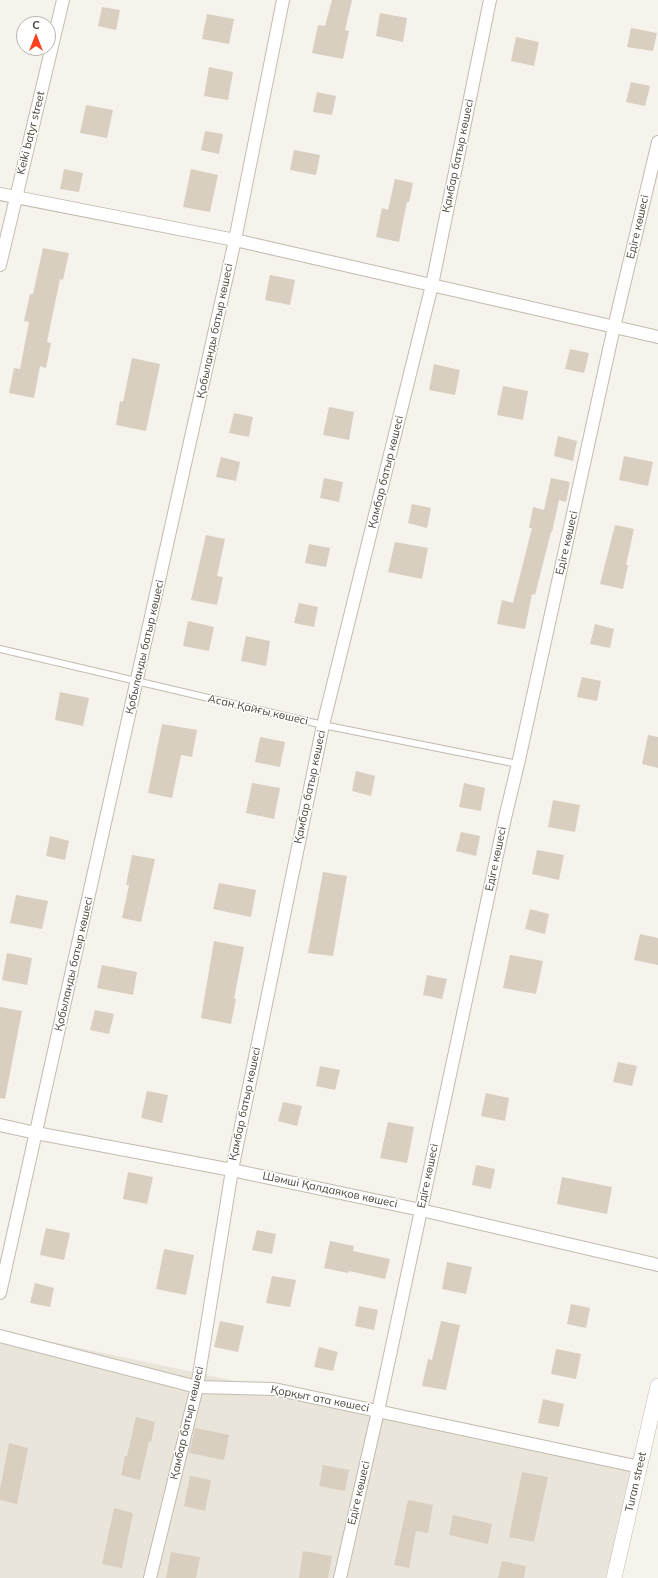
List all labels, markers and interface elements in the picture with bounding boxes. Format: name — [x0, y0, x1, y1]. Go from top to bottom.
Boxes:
north arrow — [16, 16, 56, 56]
text: С — [32, 18, 40, 32]
street label: Keiki batyr street — [14, 90, 48, 176]
street label: Қамбар батыр көшесі — [439, 98, 477, 214]
street label: Едіге көшесі — [624, 194, 652, 260]
street label: Қобыланды батыр көшесі — [194, 262, 236, 400]
street label: Қамбар батыр көшесі — [366, 414, 406, 530]
street label: Едіге көшесі — [553, 510, 581, 576]
street label: Қобыланды батыр көшесі — [123, 579, 167, 715]
street label: Асан Қайғы көшесі — [207, 692, 309, 728]
street label: Қамбар батыр көшесі — [291, 729, 329, 845]
street label: Едіге көшесі — [483, 826, 509, 892]
street label: Қобыланды батыр көшесі — [52, 896, 96, 1032]
street label: Қамбар батыр көшесі — [226, 1046, 264, 1162]
street label: Едіге көшесі — [415, 1143, 441, 1209]
street label: Шәмші Қалдаяқов көшесі — [261, 1169, 399, 1211]
street label: Қамбар батыр көшесі — [168, 1365, 206, 1481]
street label: Қорқыт ата көшесі — [270, 1383, 370, 1415]
street label: Turan street — [623, 1451, 649, 1513]
street label: Едіге көшесі — [345, 1460, 373, 1526]

